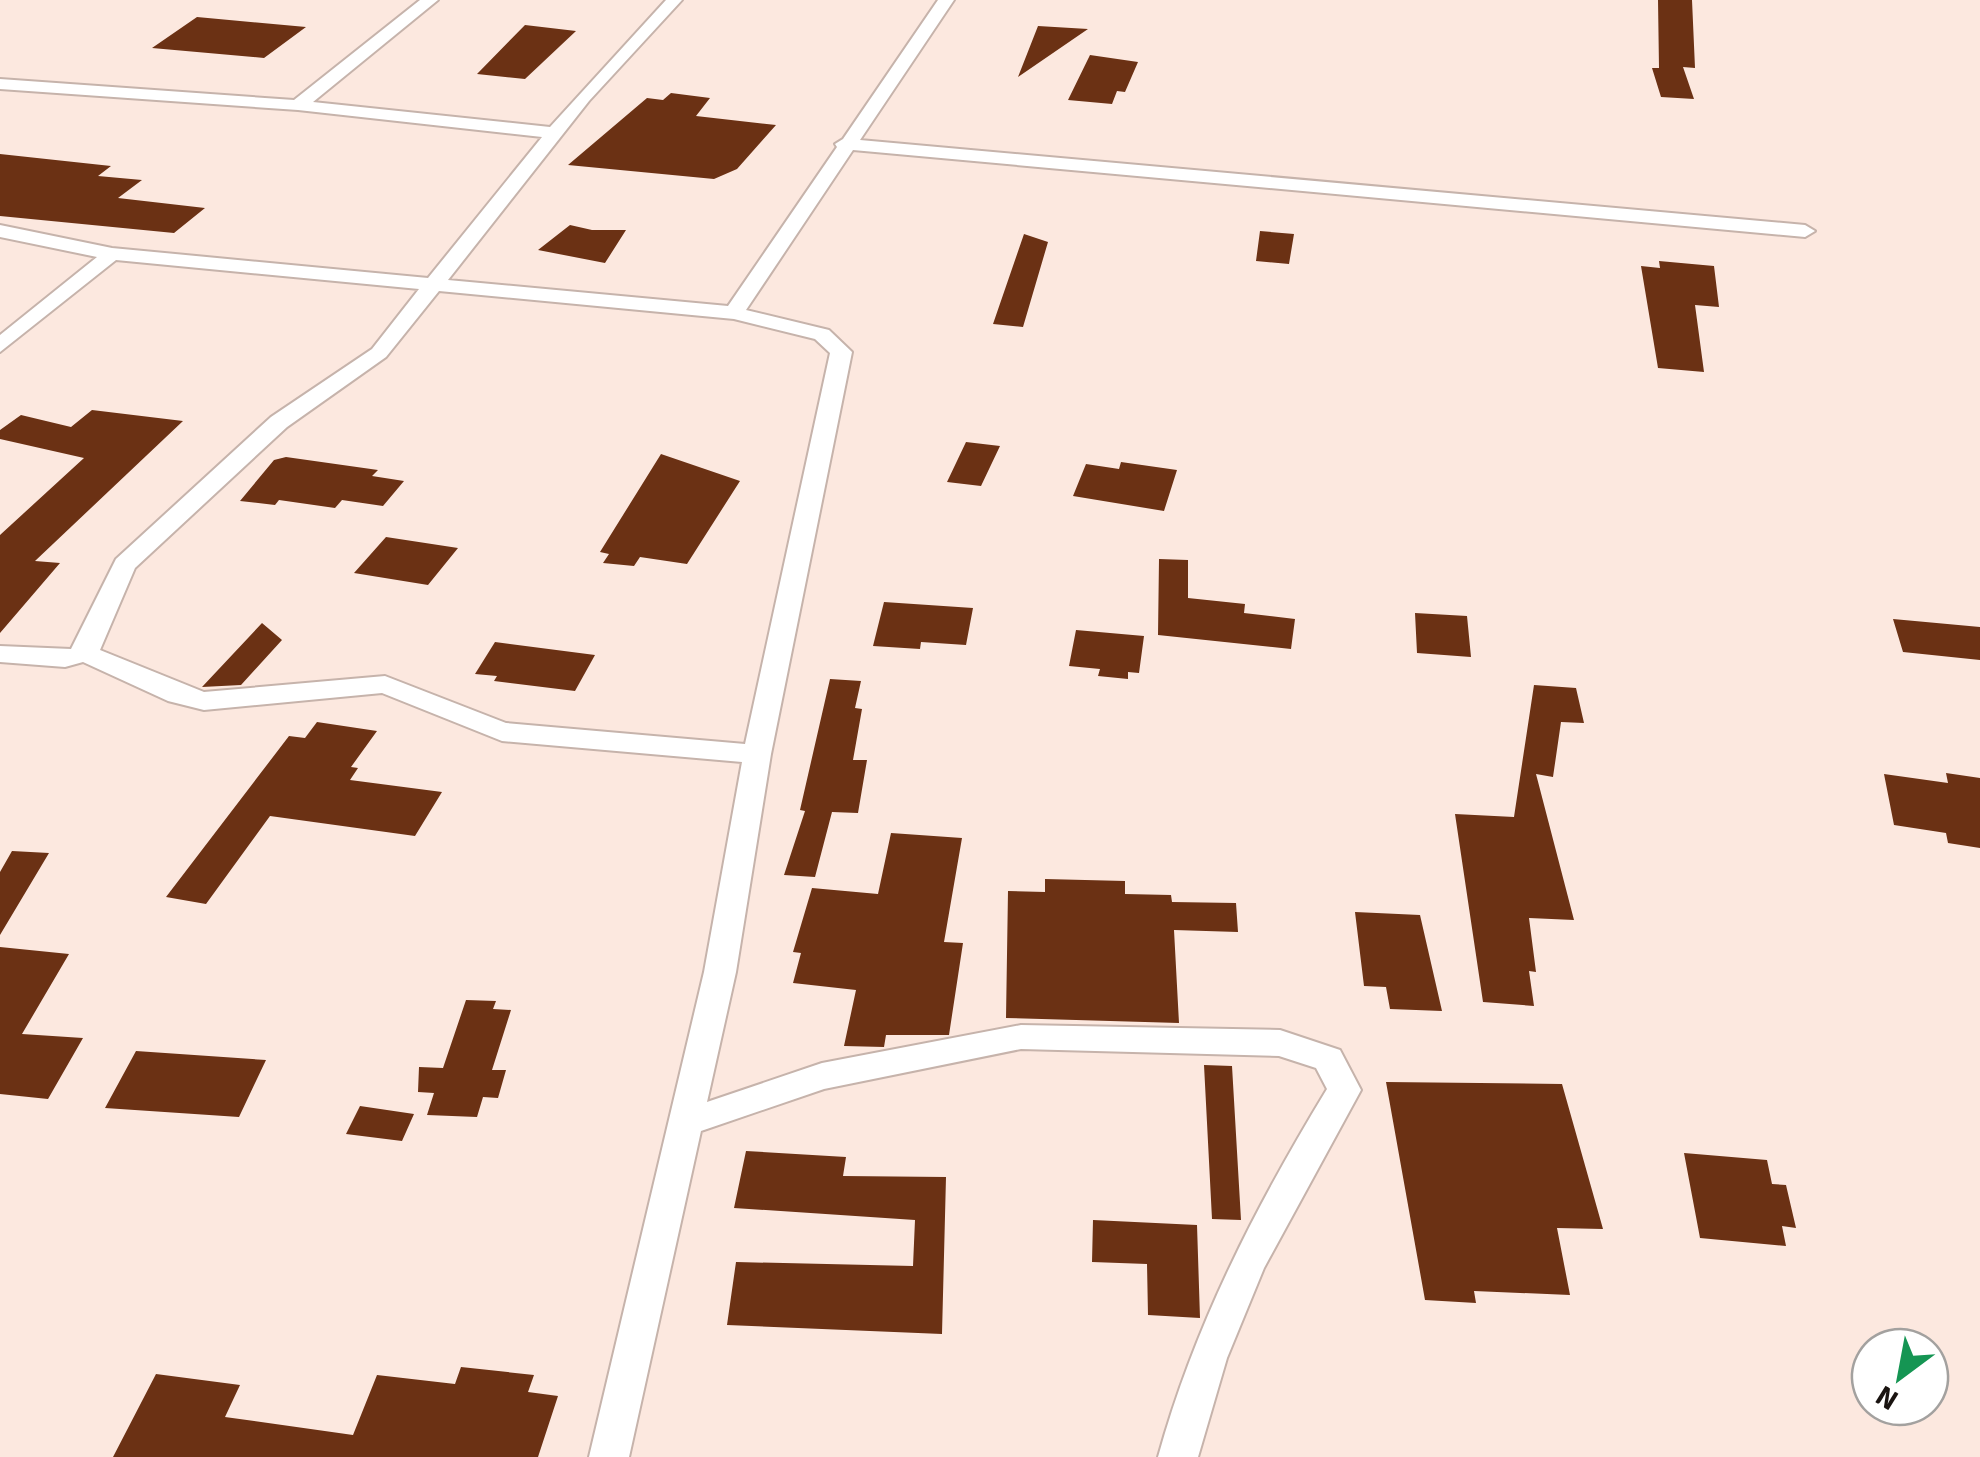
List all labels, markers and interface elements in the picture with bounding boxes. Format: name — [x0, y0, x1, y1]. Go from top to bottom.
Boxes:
north arrow — [1850, 1327, 1950, 1427]
text: N — [1870, 1378, 1905, 1417]

